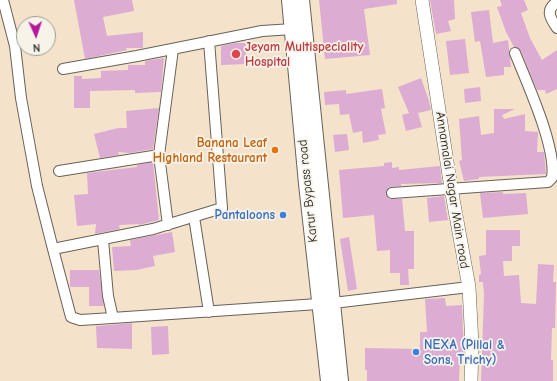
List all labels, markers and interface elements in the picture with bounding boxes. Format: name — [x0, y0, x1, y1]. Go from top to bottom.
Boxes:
north arrow — [16, 16, 56, 56]
place label: Jeyam Multispeciality Hospital — [245, 39, 364, 70]
text: N — [33, 41, 41, 54]
marker: Jeyam Multispeciality Hospital — [230, 48, 242, 60]
street label: Annamalai Nagar Main road — [432, 110, 472, 270]
place label: Banana Leaf Highland Restaurant — [153, 135, 267, 166]
street label: Karur Bypass road — [295, 139, 321, 243]
marker: Banana Leaf Highland Restaurant — [270, 145, 280, 155]
place label: Pantaloons — [214, 207, 275, 223]
marker: Pantaloons — [278, 210, 288, 220]
place label: NEXA (Pillai & Sons, Trichy) — [424, 337, 505, 368]
marker: NEXA (Pillai & Sons, Trichy) — [411, 347, 421, 357]

